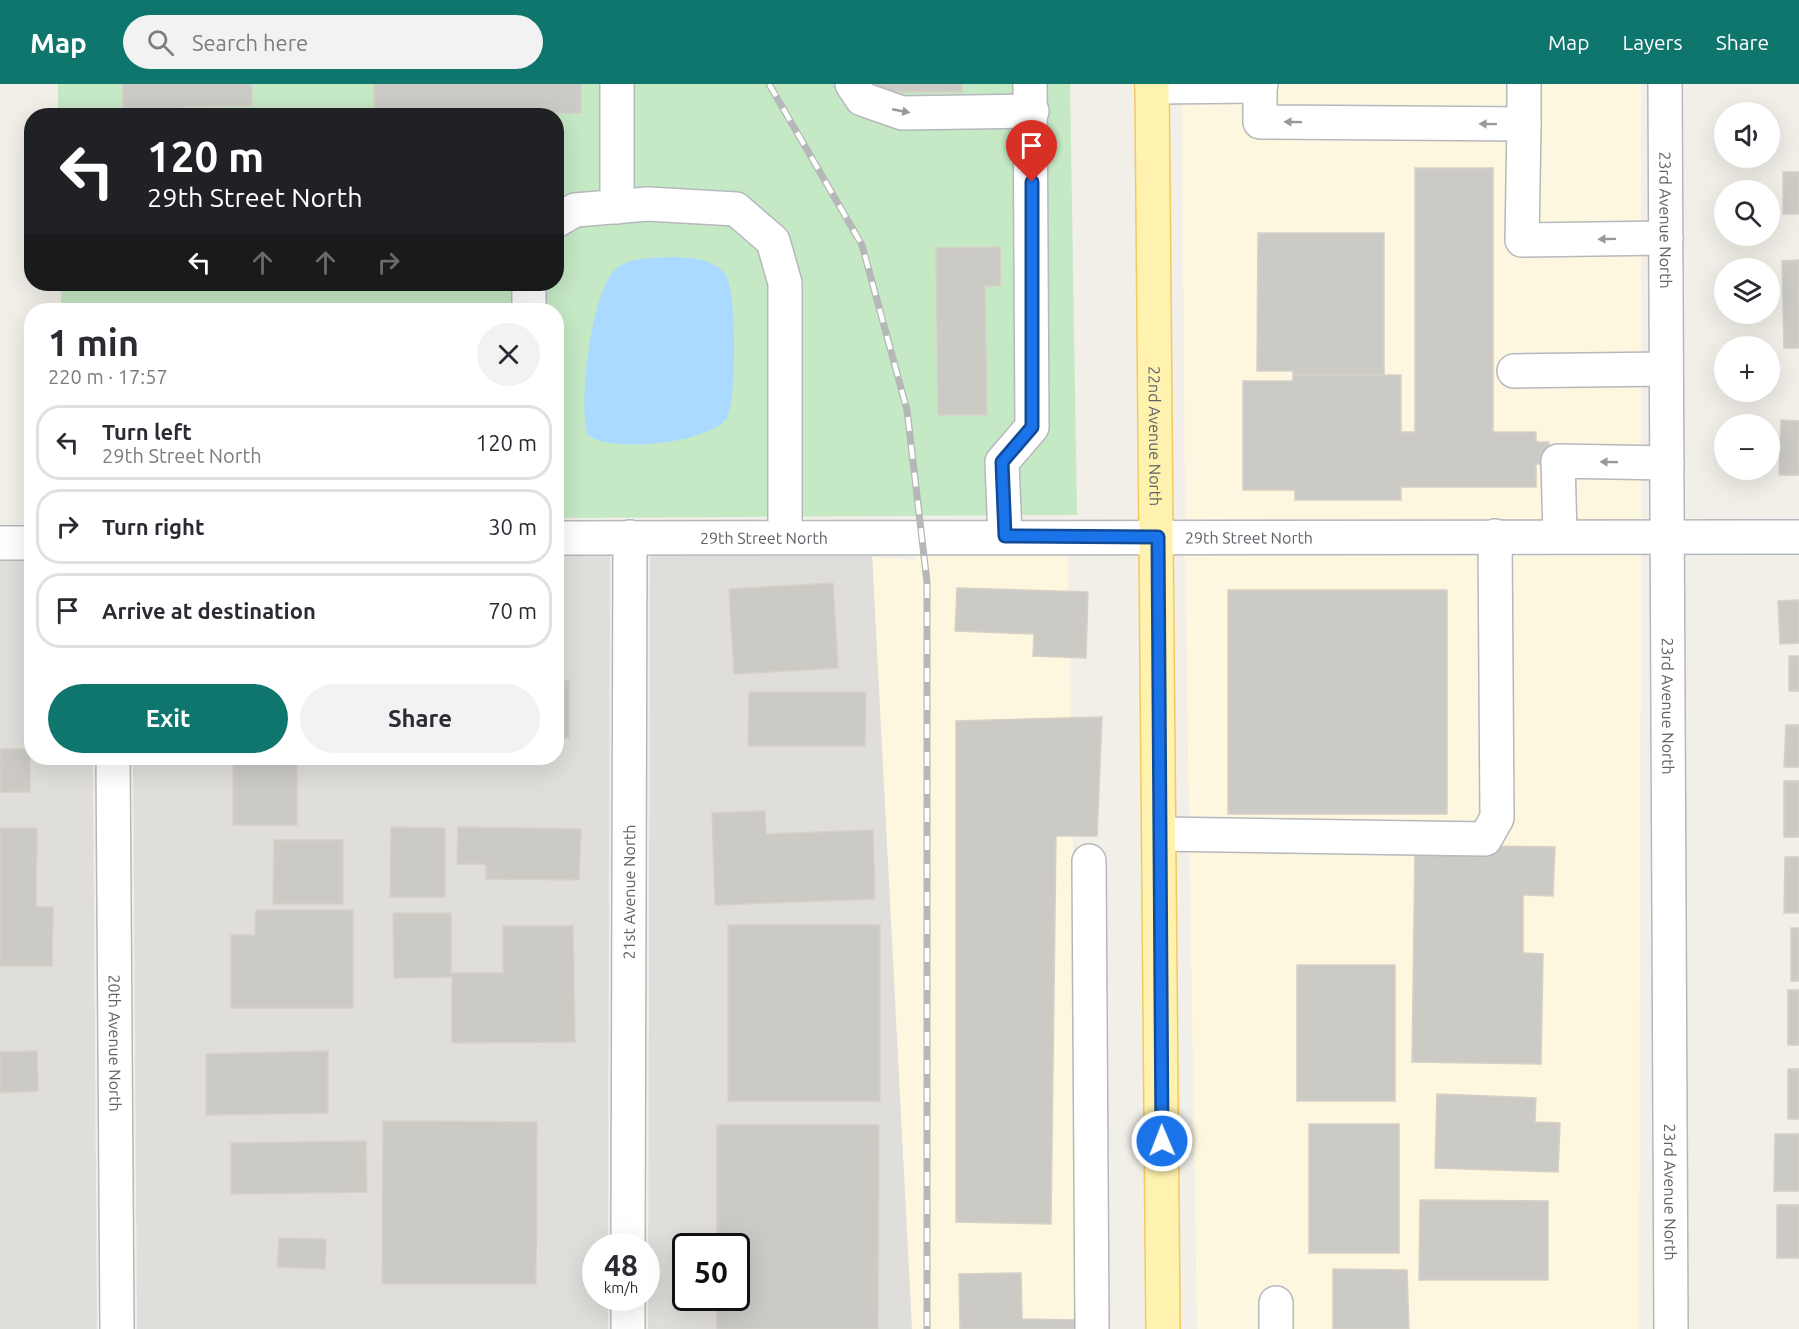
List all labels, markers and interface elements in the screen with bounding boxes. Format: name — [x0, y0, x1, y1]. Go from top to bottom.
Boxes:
search box — [123, 15, 543, 69]
icon: search — [144, 26, 177, 59]
text: Map — [30, 27, 87, 58]
text: Search here — [192, 30, 308, 55]
text: Map — [1548, 30, 1589, 54]
text: Layers — [1622, 30, 1683, 54]
text: Share — [1716, 30, 1769, 54]
map controls — [1714, 102, 1780, 480]
button: sound — [1714, 102, 1780, 168]
one-way arrow — [891, 107, 910, 116]
one-way arrow — [1284, 117, 1303, 127]
one-way arrow — [1479, 119, 1498, 129]
pin — [1006, 120, 1057, 182]
icon: arrive — [1015, 129, 1048, 162]
icon: left — [48, 132, 126, 210]
text: 120 m — [147, 133, 264, 180]
street label: 23rd Avenue North — [1656, 151, 1675, 289]
button: search — [1714, 180, 1780, 246]
text: 29th Street North — [147, 182, 363, 212]
one-way arrow — [1598, 234, 1617, 244]
icon: left — [183, 246, 216, 279]
icon: ahead — [246, 246, 279, 279]
icon: ahead — [309, 246, 342, 279]
icon: right — [372, 246, 405, 279]
button: layers — [1714, 258, 1780, 324]
text: 1 min — [48, 322, 139, 363]
button: close — [477, 323, 540, 386]
button: + — [1714, 336, 1780, 402]
text: 220 m · 17:57 — [48, 365, 168, 388]
street label: 22nd Avenue North — [1145, 366, 1165, 506]
button: − — [1714, 414, 1780, 480]
text: Turn left — [102, 419, 192, 444]
icon: left — [51, 426, 84, 459]
text: 120 m — [476, 430, 537, 455]
text: 29th Street North — [102, 444, 262, 467]
one-way arrow — [1599, 457, 1618, 467]
icon: right — [51, 510, 84, 543]
text: Turn right — [102, 514, 204, 539]
text: 30 m — [488, 514, 537, 539]
street label: 29th Street North — [1185, 528, 1313, 546]
street label: 29th Street North — [700, 529, 828, 547]
icon: arrive — [51, 594, 84, 627]
text: Arrive at destination — [102, 598, 316, 623]
text: 70 m — [488, 598, 537, 623]
street label: 23rd Avenue North — [1659, 637, 1677, 775]
button: Exit — [48, 684, 288, 753]
button: Share — [300, 684, 540, 753]
street label: 21st Avenue North — [620, 825, 638, 959]
street label: 20th Avenue North — [106, 974, 124, 1112]
position arrow — [1130, 1109, 1194, 1173]
street label: 23rd Avenue North — [1661, 1123, 1680, 1261]
speed limit sign: 50 — [672, 1233, 750, 1311]
text: 48 — [604, 1248, 638, 1282]
text: km/h — [604, 1279, 638, 1296]

